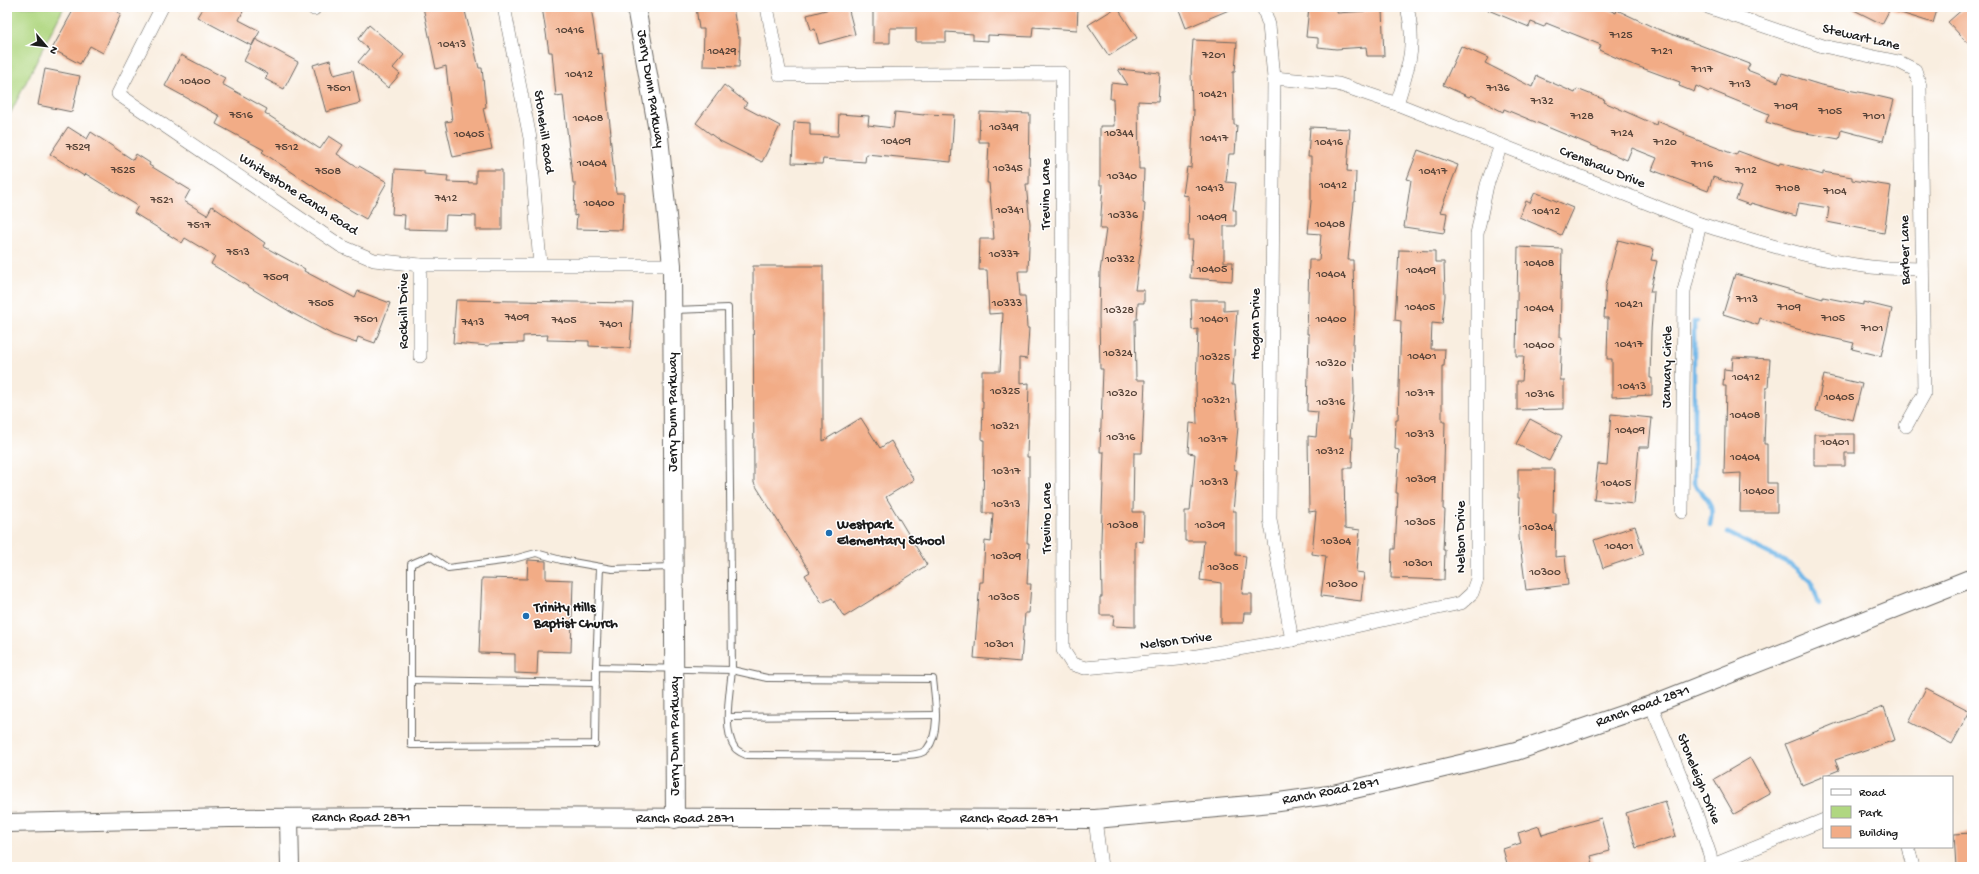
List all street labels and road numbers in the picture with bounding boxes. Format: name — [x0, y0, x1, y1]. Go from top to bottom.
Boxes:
street label: Stewart Lane — [1821, 21, 1902, 55]
street label: Jerry Dunn Parkway — [632, 29, 668, 149]
street label: Stonehill Road — [529, 89, 558, 177]
street label: Crenshaw Drive — [1556, 143, 1648, 193]
street label: Whitestone Ranch Road — [235, 150, 362, 241]
street label: Trevino Lane — [1038, 158, 1055, 230]
street label: Barber Lane — [1897, 214, 1915, 286]
street label: Rockhill Drive — [396, 272, 413, 349]
street label: Hogan Drive — [1248, 287, 1265, 360]
street label: January Circle — [1659, 325, 1677, 408]
street label: Jerry Dunn Parkway — [665, 352, 682, 472]
street label: Trevino Lane — [1039, 482, 1056, 554]
street label: Nelson Drive — [1453, 500, 1470, 573]
street label: Nelson Drive — [1139, 629, 1214, 655]
street label: Jerry Dunn Parkway — [667, 676, 684, 796]
street label: Ranch Road 2871 — [1594, 682, 1692, 732]
street label: Stoneleigh Drive — [1672, 731, 1724, 827]
street label: Ranch Road 2871 — [1281, 774, 1381, 810]
street label: Ranch Road 2871 — [312, 810, 410, 827]
street label: Ranch Road 2871 — [636, 811, 734, 828]
street label: Ranch Road 2871 — [960, 811, 1058, 828]

